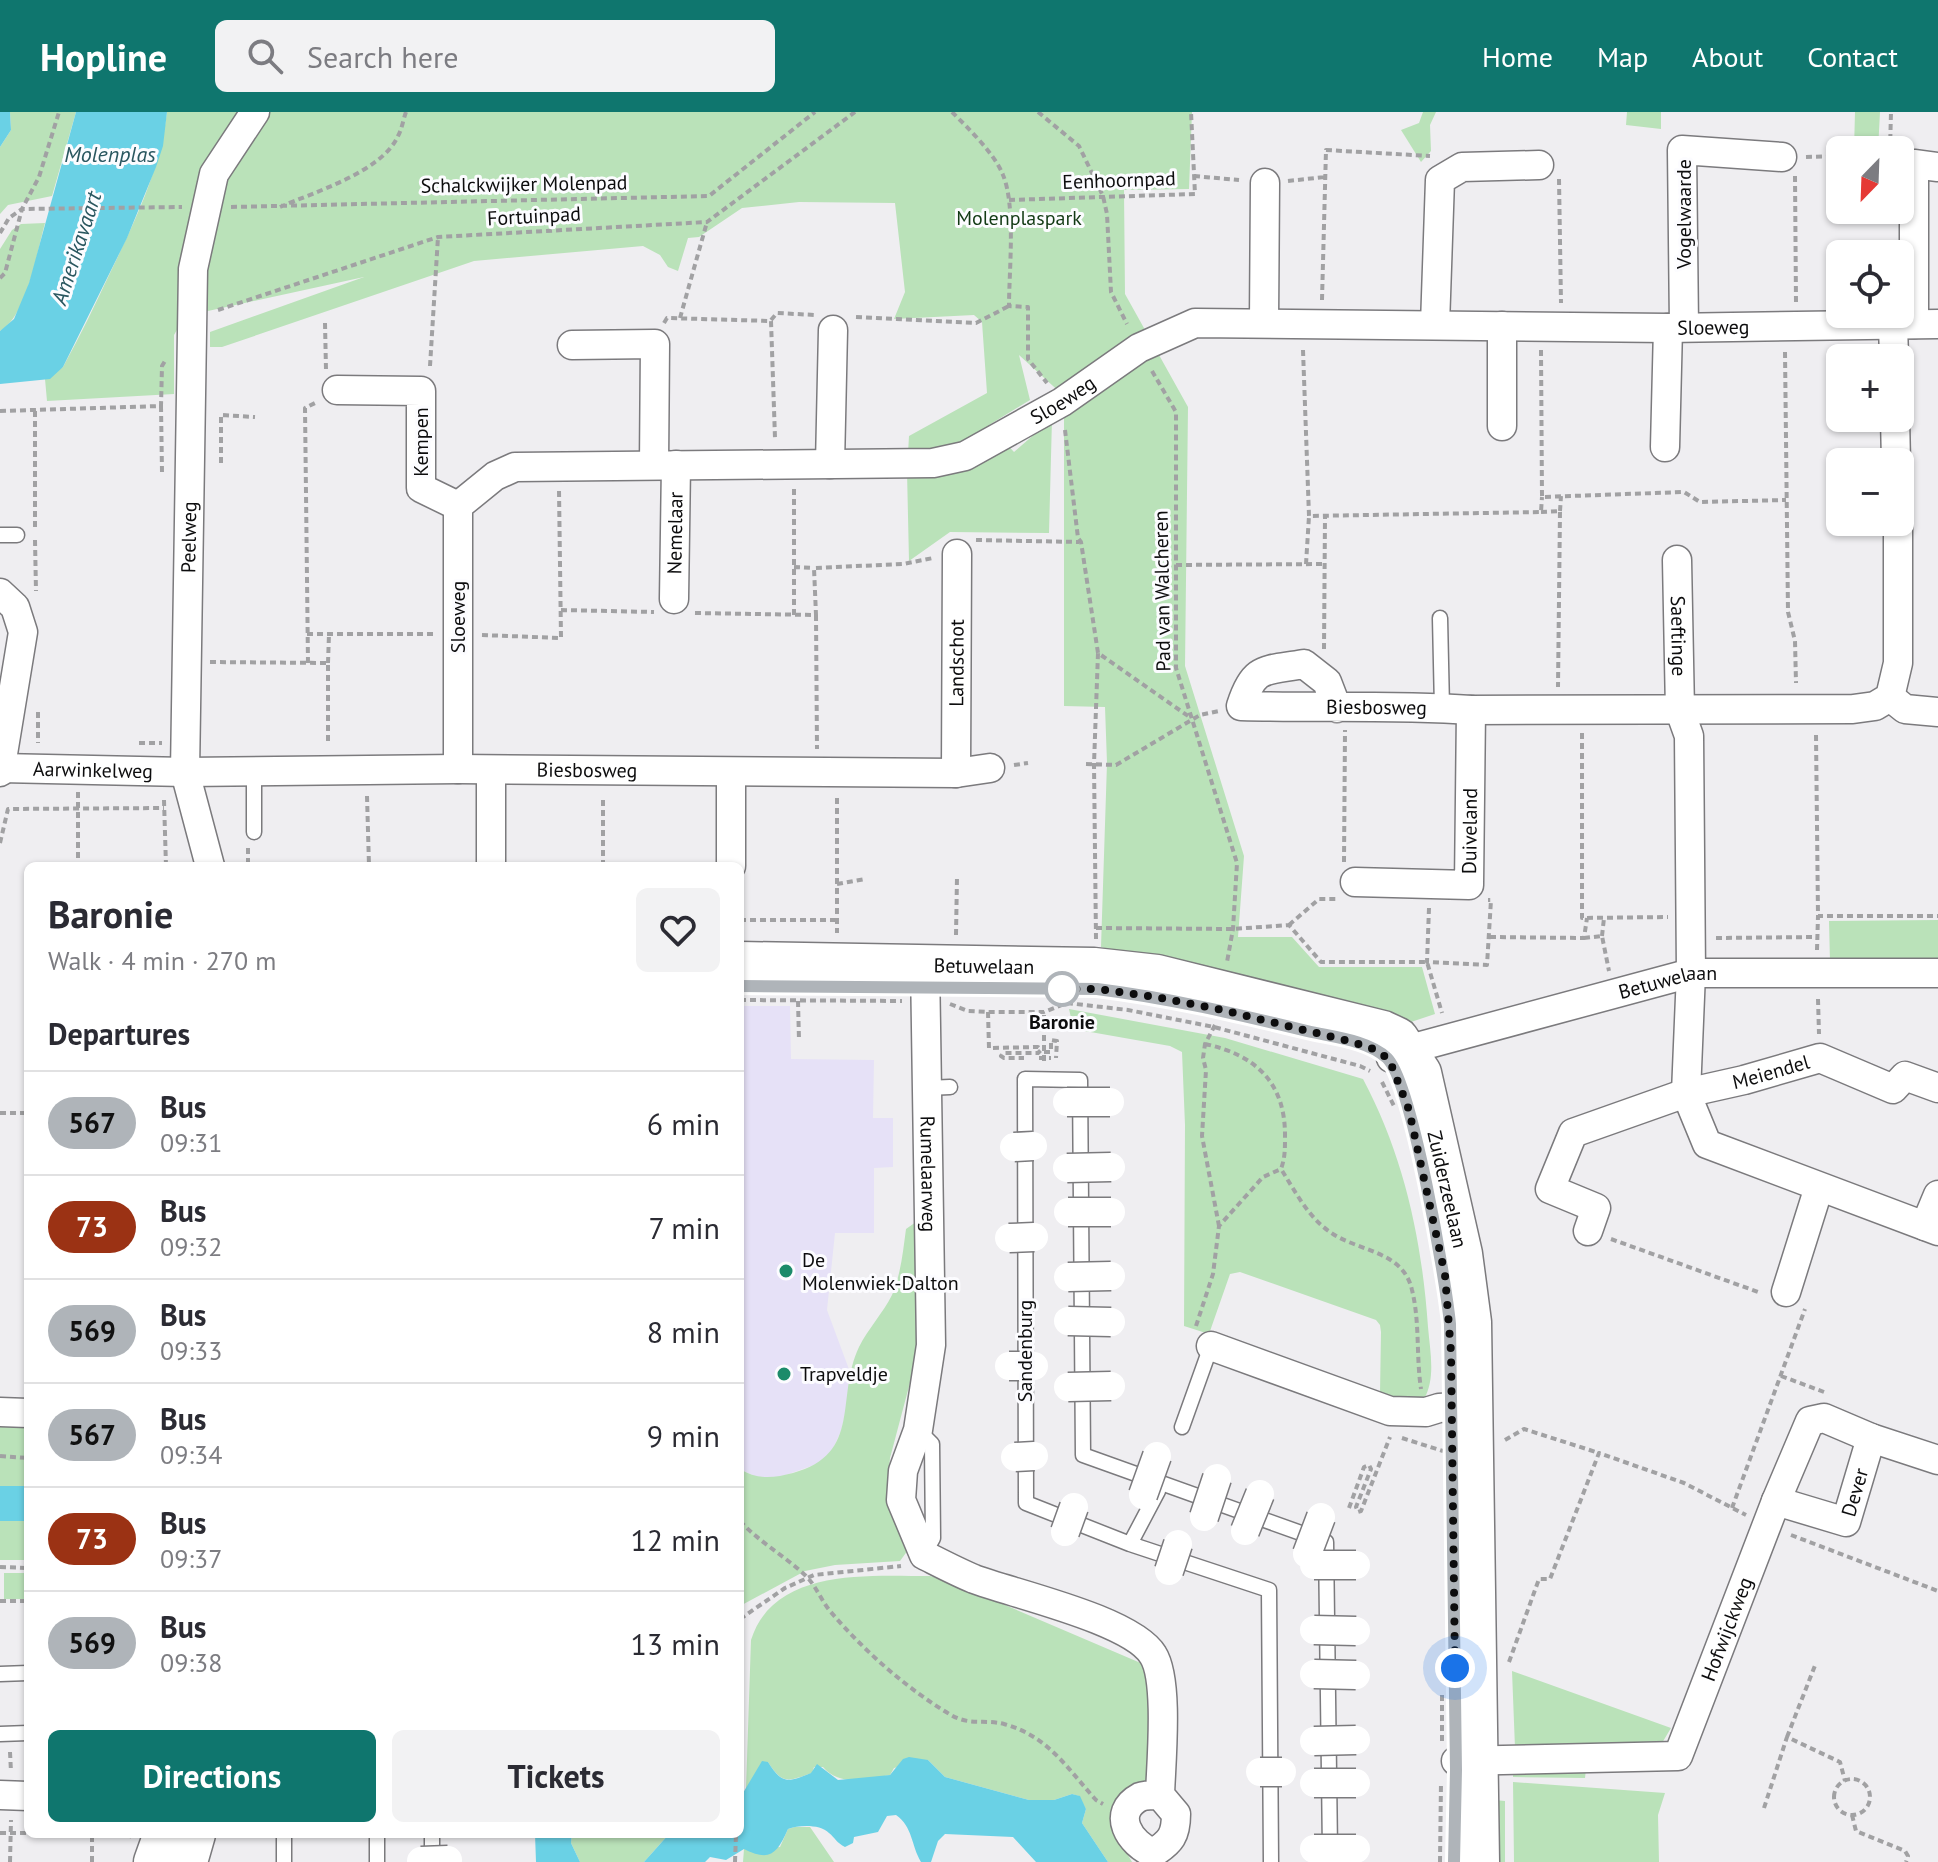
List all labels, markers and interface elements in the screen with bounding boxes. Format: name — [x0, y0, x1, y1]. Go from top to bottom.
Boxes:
search box — [215, 20, 775, 92]
text: Hopline — [40, 32, 167, 81]
icon: search — [243, 34, 287, 78]
text: Search here — [307, 37, 458, 76]
text: Home — [1482, 38, 1553, 75]
text: Map — [1597, 38, 1648, 75]
text: About — [1692, 38, 1763, 75]
text: Contact — [1807, 38, 1898, 75]
north arrow — [1826, 136, 1914, 224]
map controls — [1826, 136, 1914, 536]
water label: Molenplas — [64, 140, 156, 168]
street label: Vogelwaarde — [1671, 159, 1697, 270]
street label: Eenhoornpad — [1062, 165, 1176, 195]
street label: Schalckwijker Molenpad — [420, 169, 628, 199]
water label: Amerikavaart — [44, 187, 108, 309]
street label: Fortuinpad — [486, 201, 582, 231]
park label: Molenplaspark — [956, 205, 1082, 231]
button: locate — [1826, 240, 1914, 328]
street label: Sloeweg — [1677, 314, 1750, 341]
button: + — [1826, 344, 1914, 432]
street label: Sloeweg — [1026, 370, 1100, 430]
street label: Kempen — [408, 407, 434, 477]
button: − — [1826, 448, 1914, 536]
street label: Nemelaar — [661, 491, 689, 574]
street label: Peelweg — [175, 501, 202, 573]
street label: Pad van Walcheren — [1148, 510, 1176, 672]
street label: Sloeweg — [445, 581, 471, 653]
street label: Saeftinge — [1665, 595, 1692, 677]
street label: Landschot — [943, 619, 970, 707]
street label: Biesbosweg — [1326, 694, 1427, 721]
street label: Aarwinkelweg — [33, 756, 153, 784]
street label: Biesbosweg — [536, 757, 637, 783]
street label: Duiveland — [1456, 788, 1483, 874]
button: heart — [636, 888, 720, 972]
text: Baronie — [48, 889, 173, 938]
text: Walk · 4 min · 270 m — [48, 944, 276, 977]
street label: Betuwelaan — [933, 952, 1035, 980]
street label: Betuwelaan — [1616, 960, 1717, 1005]
marker: Baronie — [1045, 972, 1079, 1006]
place label: Baronie — [1029, 1009, 1095, 1035]
text: Departures — [48, 1014, 190, 1053]
street label: Meiendel — [1730, 1049, 1813, 1095]
text: Bus — [160, 1087, 207, 1126]
text: 567 — [68, 1104, 116, 1141]
text: 6 min — [647, 1104, 720, 1143]
street label: Rumelaarweg — [914, 1115, 942, 1232]
text: 09:31 — [160, 1126, 222, 1159]
street label: Zuiderzeelaan — [1421, 1128, 1473, 1251]
text: Bus — [160, 1191, 207, 1230]
text: 73 — [76, 1208, 108, 1245]
text: 7 min — [648, 1208, 720, 1247]
text: 09:32 — [160, 1230, 222, 1263]
place label: De Molenwiek-Dalton — [802, 1247, 959, 1296]
marker: De Molenwiek-Dalton — [777, 1262, 795, 1280]
text: Bus — [160, 1295, 207, 1334]
street label: Sandenburg — [1012, 1300, 1038, 1402]
text: 569 — [68, 1312, 116, 1349]
text: 8 min — [647, 1312, 720, 1351]
text: 09:33 — [160, 1334, 222, 1367]
place label: Trapveldje — [800, 1361, 888, 1387]
marker: Trapveldje — [775, 1365, 793, 1383]
text: Bus — [160, 1399, 207, 1438]
text: 567 — [68, 1416, 116, 1453]
text: 9 min — [647, 1416, 720, 1455]
text: 09:34 — [160, 1438, 222, 1471]
street label: Dever — [1835, 1465, 1874, 1520]
text: Bus — [160, 1503, 207, 1542]
text: 73 — [76, 1520, 108, 1557]
text: 12 min — [630, 1520, 720, 1559]
text: 09:37 — [160, 1542, 222, 1575]
street label: Hofwijckweg — [1695, 1573, 1759, 1685]
text: Bus — [160, 1607, 207, 1646]
text: 569 — [68, 1624, 116, 1661]
text: 13 min — [630, 1624, 720, 1663]
text: 09:38 — [160, 1646, 222, 1679]
your location — [1435, 1648, 1475, 1688]
button: Directions — [48, 1730, 376, 1822]
button: Tickets — [392, 1730, 720, 1822]

